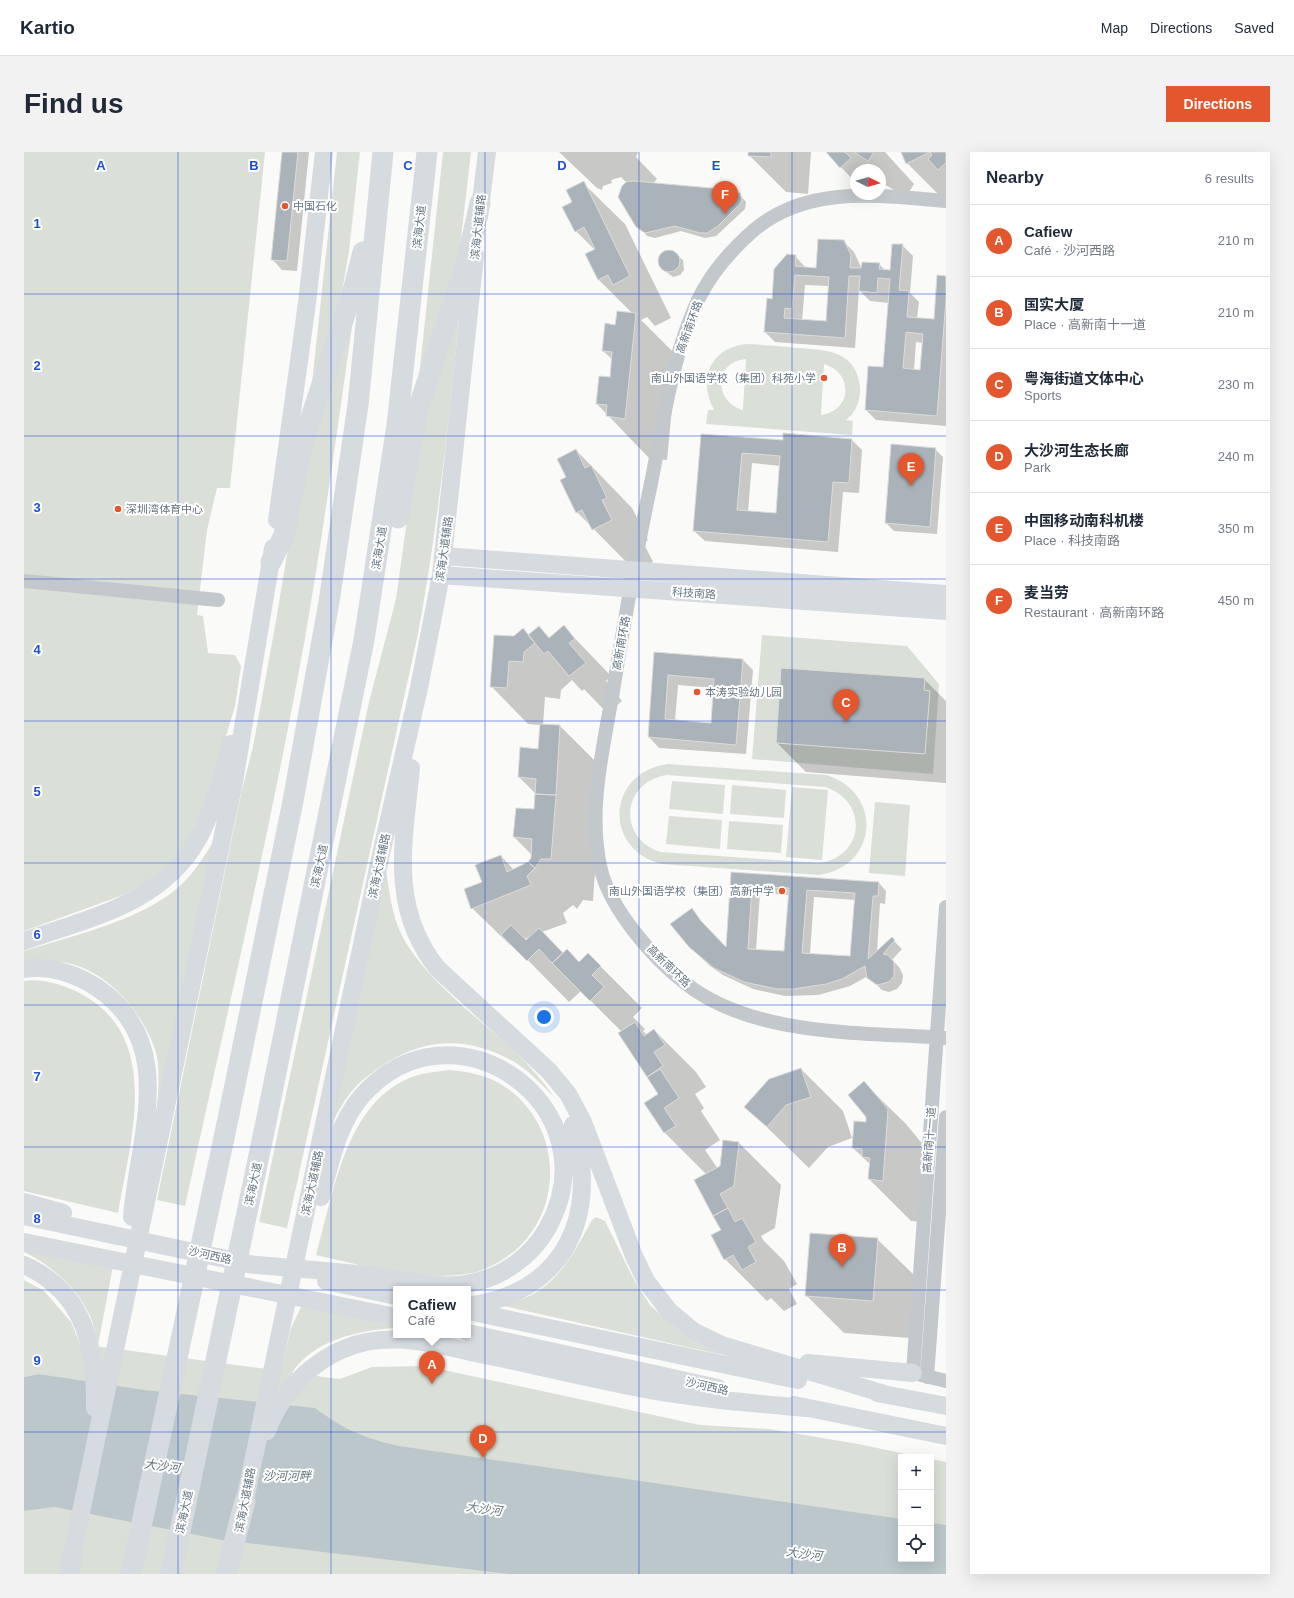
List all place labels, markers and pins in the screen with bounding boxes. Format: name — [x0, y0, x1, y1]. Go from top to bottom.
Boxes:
pin: F — [712, 181, 738, 214]
place label: 中国石化 — [293, 200, 337, 212]
marker: 中国石化 — [280, 201, 290, 211]
place label: 南山外国语学校（集团）科苑小学 — [651, 372, 816, 384]
marker: 南山外国语学校（集团）科苑小学 — [819, 373, 829, 383]
pin: E — [898, 453, 924, 486]
place label: 深圳湾体育中心 — [126, 503, 203, 515]
marker: 深圳湾体育中心 — [113, 504, 123, 514]
place label: 本涛实验幼儿园 — [705, 686, 782, 698]
marker: 本涛实验幼儿园 — [692, 687, 702, 697]
pin: C — [833, 689, 859, 722]
place label: 南山外国语学校（集团）高新中学 — [609, 885, 774, 897]
marker: 南山外国语学校（集团）高新中学 — [777, 886, 787, 896]
pin: B — [829, 1234, 855, 1267]
pin: A — [419, 1351, 445, 1384]
pin: D — [470, 1425, 496, 1458]

